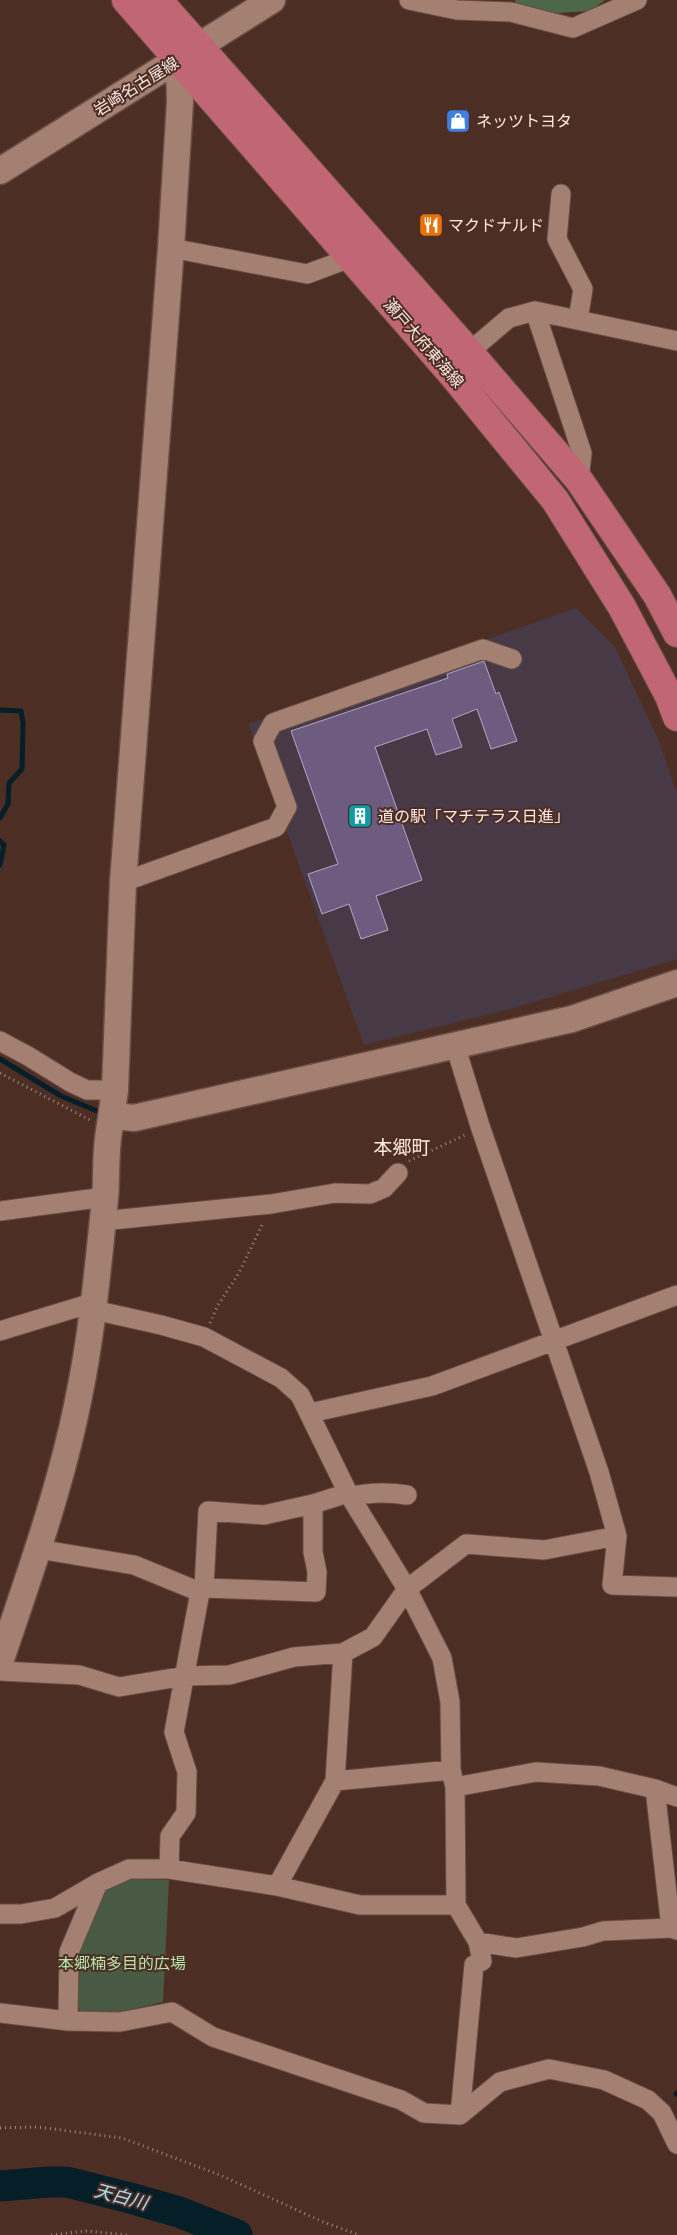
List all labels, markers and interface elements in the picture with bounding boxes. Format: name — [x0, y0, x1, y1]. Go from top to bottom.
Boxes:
street label: 岩崎名古屋線 — [91, 53, 182, 120]
shop icon: ネッツトヨタ — [445, 108, 471, 134]
place label: ネッツトヨタ — [476, 112, 572, 131]
restaurant icon: マクドナルド — [418, 212, 444, 238]
place label: マクドナルド — [448, 216, 544, 235]
street label: 瀬戸大府東海線 — [380, 295, 468, 392]
building icon: 道の駅「マチテラス日進」 — [347, 803, 373, 829]
place label: 道の駅「マチテラス日進」 — [378, 807, 570, 826]
district label: 本郷町 — [373, 1136, 431, 1159]
park label: 本郷楠多目的広場 — [58, 1954, 186, 1973]
water label: 天白川 — [92, 2179, 152, 2214]

